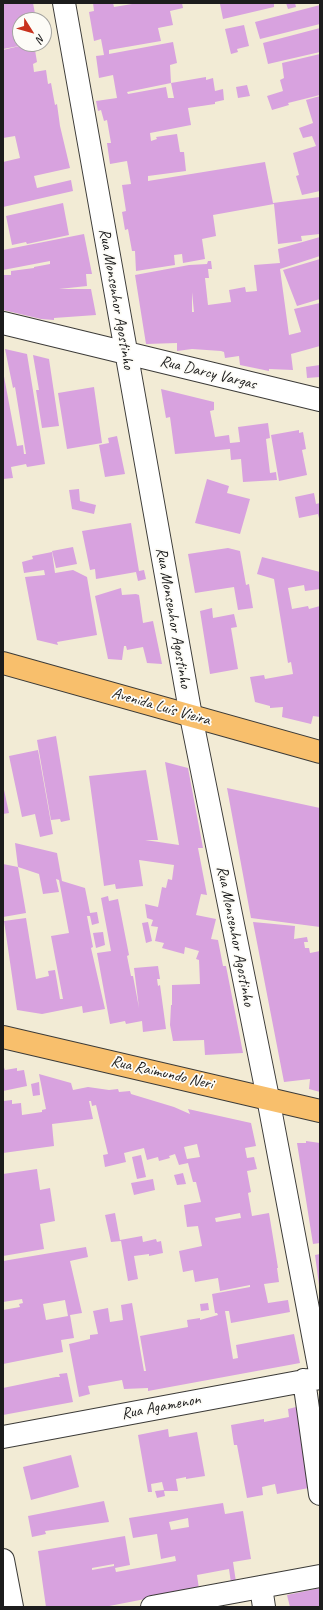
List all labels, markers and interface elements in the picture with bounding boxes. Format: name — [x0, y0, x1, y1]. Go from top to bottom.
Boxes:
north arrow — [12, 12, 52, 52]
text: N — [33, 32, 48, 46]
street label: Rua Monsenhor Agostinho — [94, 227, 138, 371]
street label: Rua Darcy Vargas — [158, 352, 258, 394]
street label: Rua Monsenhor Agostinho — [151, 546, 195, 690]
street label: Avenida Luís Vieira — [110, 684, 212, 730]
street label: Rua Monsenhor Agostinho — [212, 864, 258, 1008]
street label: Rua Raimundo Neri — [109, 1052, 215, 1094]
street label: Rua Agamenon — [120, 1390, 202, 1424]

